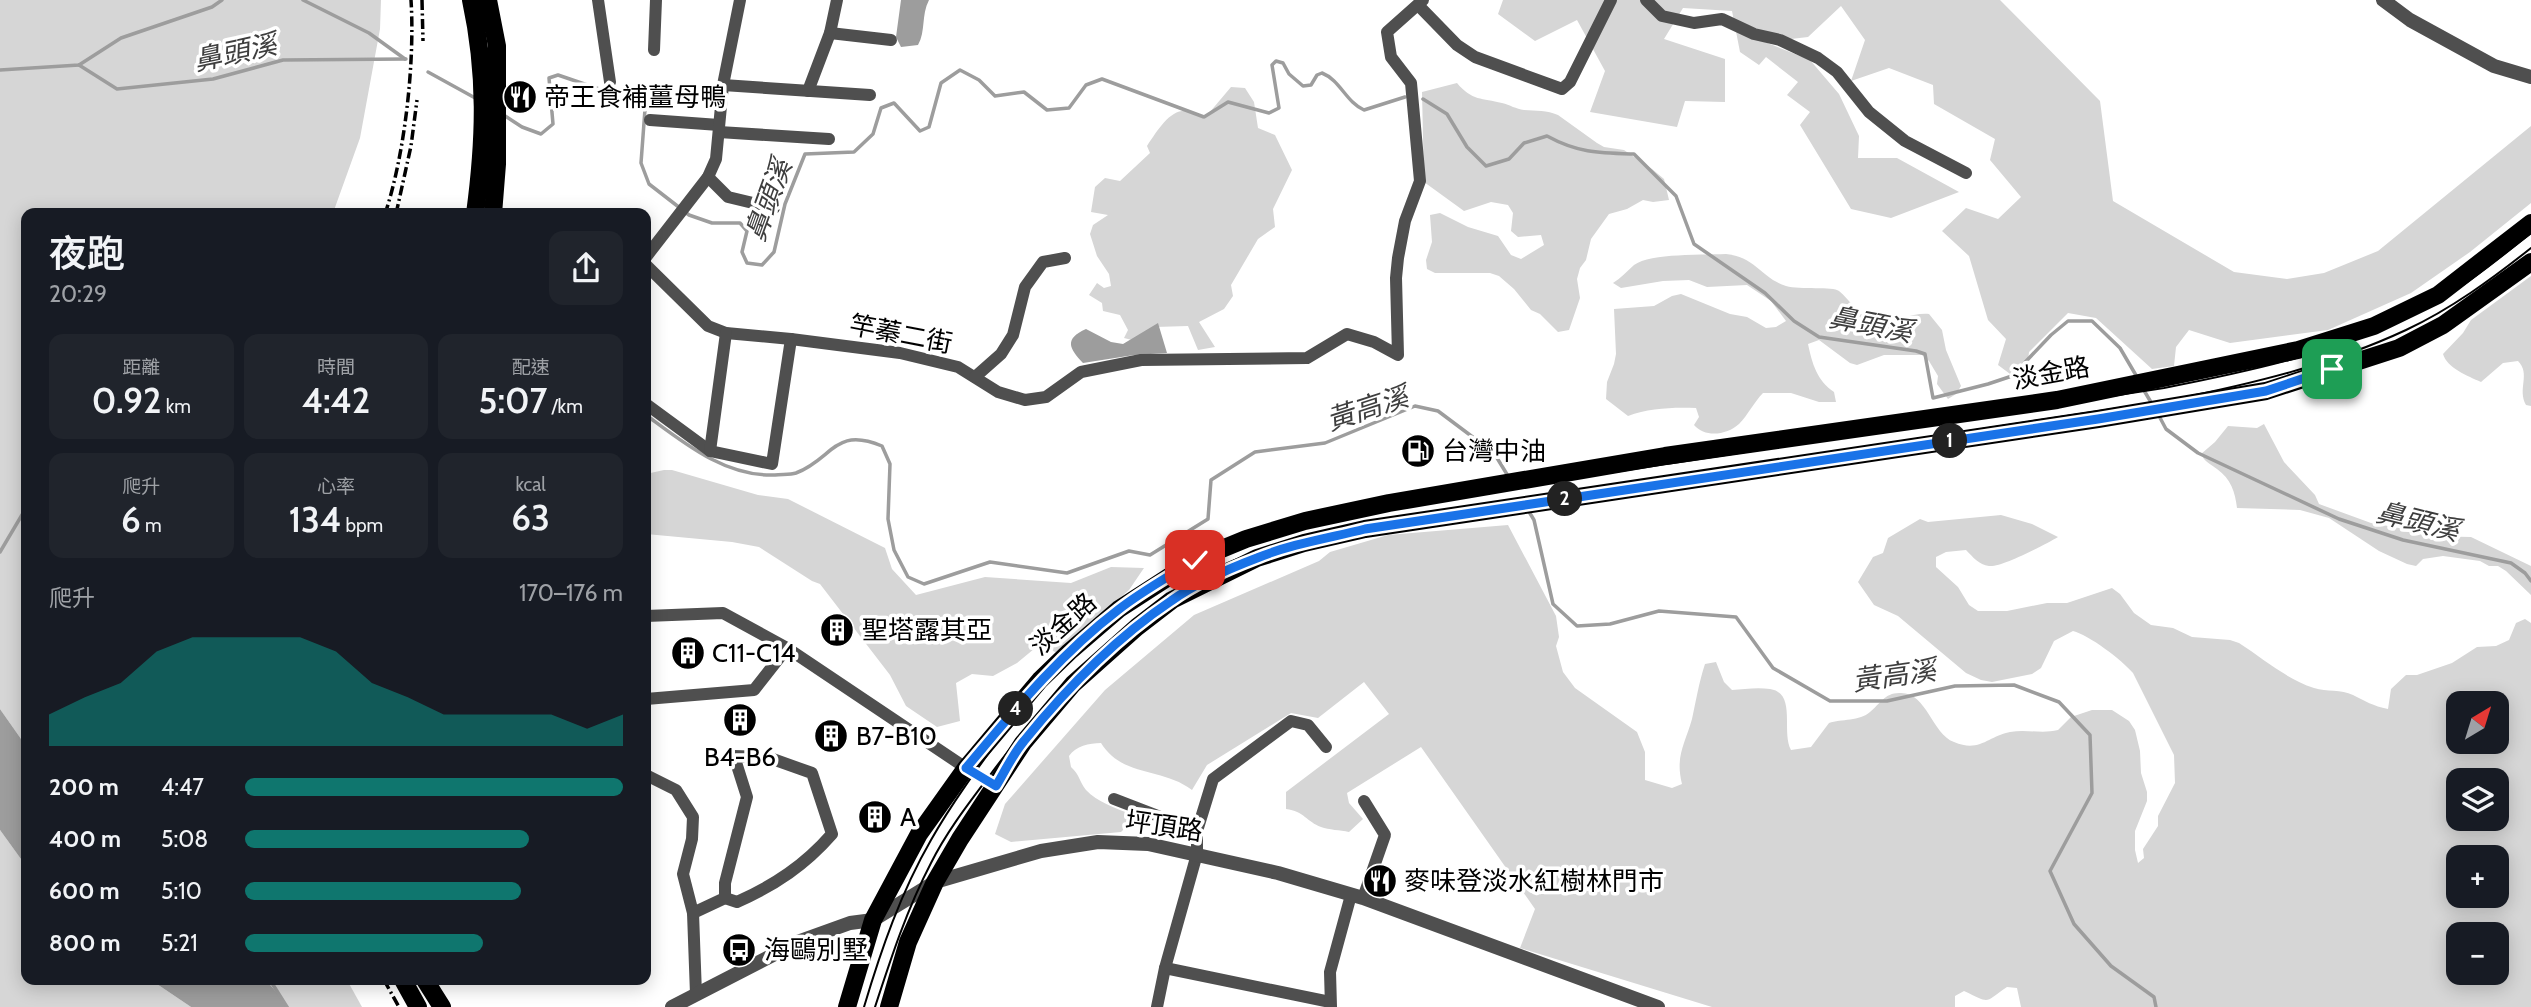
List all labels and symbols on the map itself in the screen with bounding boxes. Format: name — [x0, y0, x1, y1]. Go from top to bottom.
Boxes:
water label: 鼻頭溪 — [190, 26, 284, 77]
restaurant icon: 帝王食補薑母鴨 — [501, 78, 539, 116]
place label: 帝王食補薑母鴨 — [544, 81, 726, 113]
water label: 鼻頭溪 — [738, 151, 800, 245]
water label: 鼻頭溪 — [1827, 299, 1919, 349]
street label: 竿蓁二街 — [847, 308, 955, 360]
pin — [2302, 339, 2362, 399]
street label: 淡金路 — [2010, 350, 2092, 396]
water label: 黃高溪 — [1322, 378, 1416, 437]
pin: 1 — [1932, 424, 1968, 458]
fuel station icon: 台灣中油 — [1399, 432, 1437, 470]
place label: 台灣中油 — [1442, 435, 1546, 467]
pin: 2 — [1548, 482, 1582, 516]
water label: 鼻頭溪 — [2373, 494, 2467, 549]
pin — [1165, 530, 1225, 590]
street label: 淡金路 — [1023, 586, 1103, 662]
building icon: 聖塔露其亞 — [818, 611, 856, 649]
place label: 聖塔露其亞 — [862, 614, 992, 646]
building icon: C11-C14 — [669, 634, 707, 672]
place label: C11-C14 — [712, 637, 796, 669]
water label: 黃高溪 — [1850, 652, 1942, 698]
north arrow — [2446, 691, 2510, 754]
pin: 4 — [998, 692, 1034, 726]
building icon: B4-B6 — [721, 701, 759, 739]
building icon: B7-B10 — [812, 717, 850, 755]
place label: B7-B10 — [856, 720, 937, 752]
place label: B4-B6 — [704, 741, 776, 773]
building icon: A — [856, 798, 894, 836]
place label: A — [900, 801, 916, 833]
street label: 坪頂路 — [1123, 805, 1205, 847]
restaurant icon: 麥味登淡水紅樹林門市 — [1361, 862, 1399, 900]
place label: 麥味登淡水紅樹林門市 — [1404, 865, 1664, 897]
bus stop icon: 海鷗別墅 — [720, 931, 758, 969]
place label: 海鷗別墅 — [764, 934, 868, 966]

